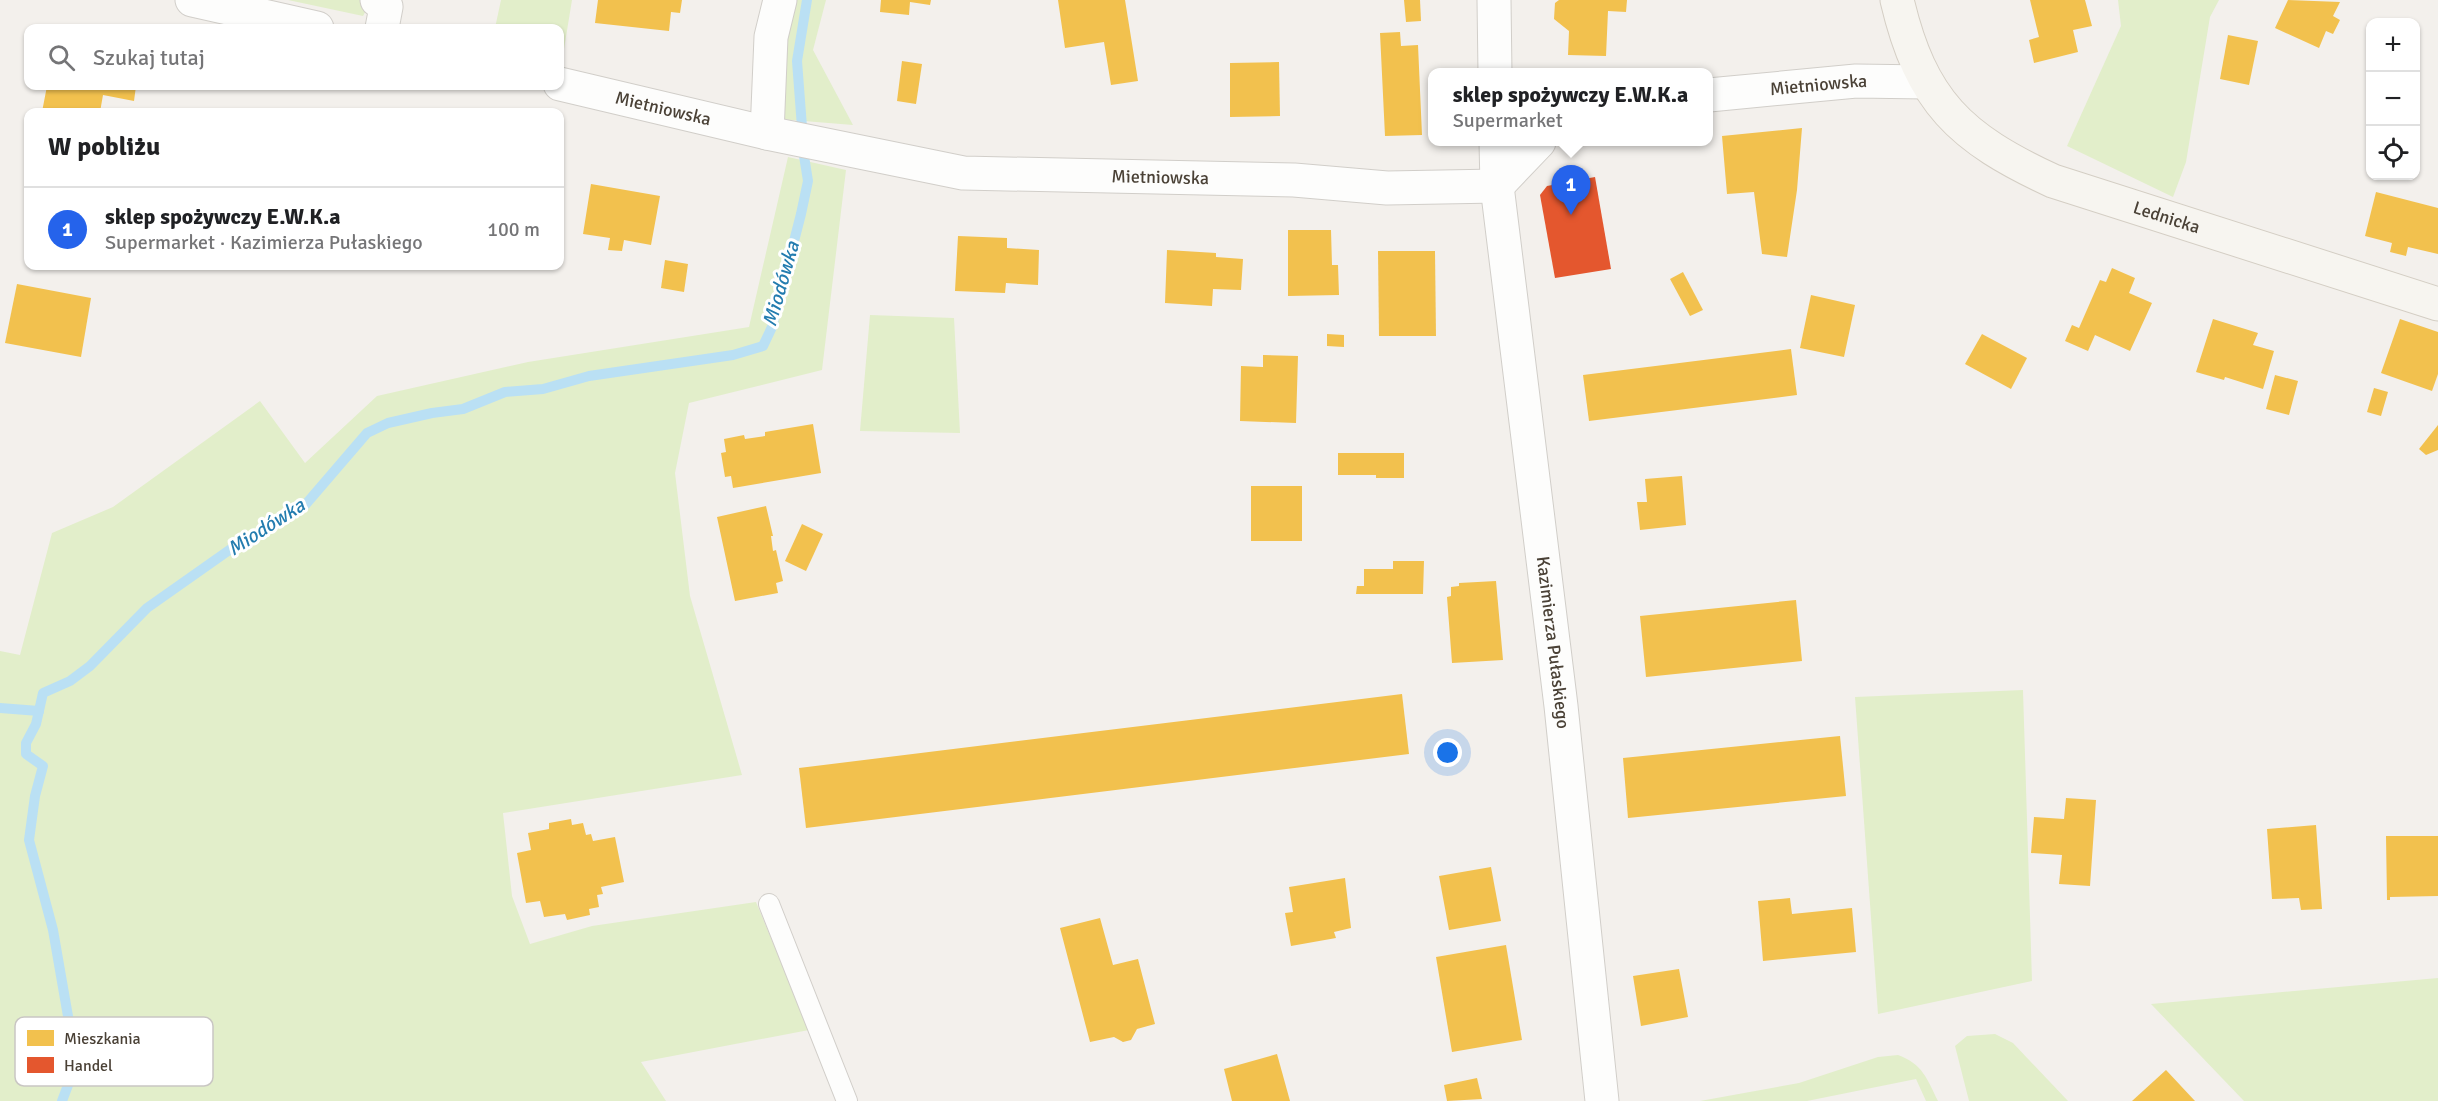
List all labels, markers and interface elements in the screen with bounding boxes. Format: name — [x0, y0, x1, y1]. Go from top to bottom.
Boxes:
map controls — [2366, 18, 2420, 180]
button: + — [2366, 18, 2420, 72]
search box — [24, 24, 564, 90]
icon: search — [45, 41, 78, 74]
text: Szukaj tutaj — [93, 44, 205, 71]
popup — [1428, 68, 1713, 146]
street label: Mietniowska — [1769, 70, 1867, 100]
button: − — [2366, 72, 2420, 126]
text: sklep spożywczy E.W.K.a — [1453, 81, 1688, 108]
street label: Mietniowska — [613, 86, 713, 130]
text: Supermarket — [1453, 108, 1563, 133]
button: locate — [2366, 126, 2420, 180]
text: W pobliżu — [48, 131, 160, 163]
street label: Mietniowska — [1111, 165, 1209, 189]
pin: 1 — [1552, 166, 1590, 215]
street label: Lednicka — [2131, 196, 2203, 238]
text: sklep spożywczy E.W.K.a — [105, 203, 341, 230]
text: 1 — [62, 217, 73, 242]
text: 100 m — [487, 217, 540, 242]
text: Supermarket · Kazimierza Pułaskiego — [105, 230, 423, 255]
water label: Miodówka — [757, 238, 805, 329]
water label: Miodówka — [223, 492, 310, 561]
street label: Kazimierza Pułaskiego — [1532, 555, 1574, 730]
your location — [1433, 738, 1462, 767]
legend — [15, 1017, 213, 1086]
text: Mieszkania — [64, 1029, 141, 1049]
text: Handel — [64, 1056, 113, 1076]

